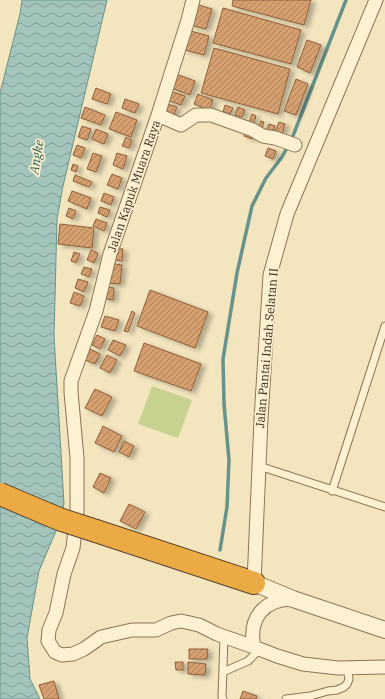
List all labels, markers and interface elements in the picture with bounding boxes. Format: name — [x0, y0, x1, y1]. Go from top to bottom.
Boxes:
street label: Jalan Kapuk Muara Raya — [104, 118, 163, 254]
water label: Angke — [25, 139, 48, 176]
street label: Jalan Pantai Indah Selatan II — [252, 267, 281, 429]

